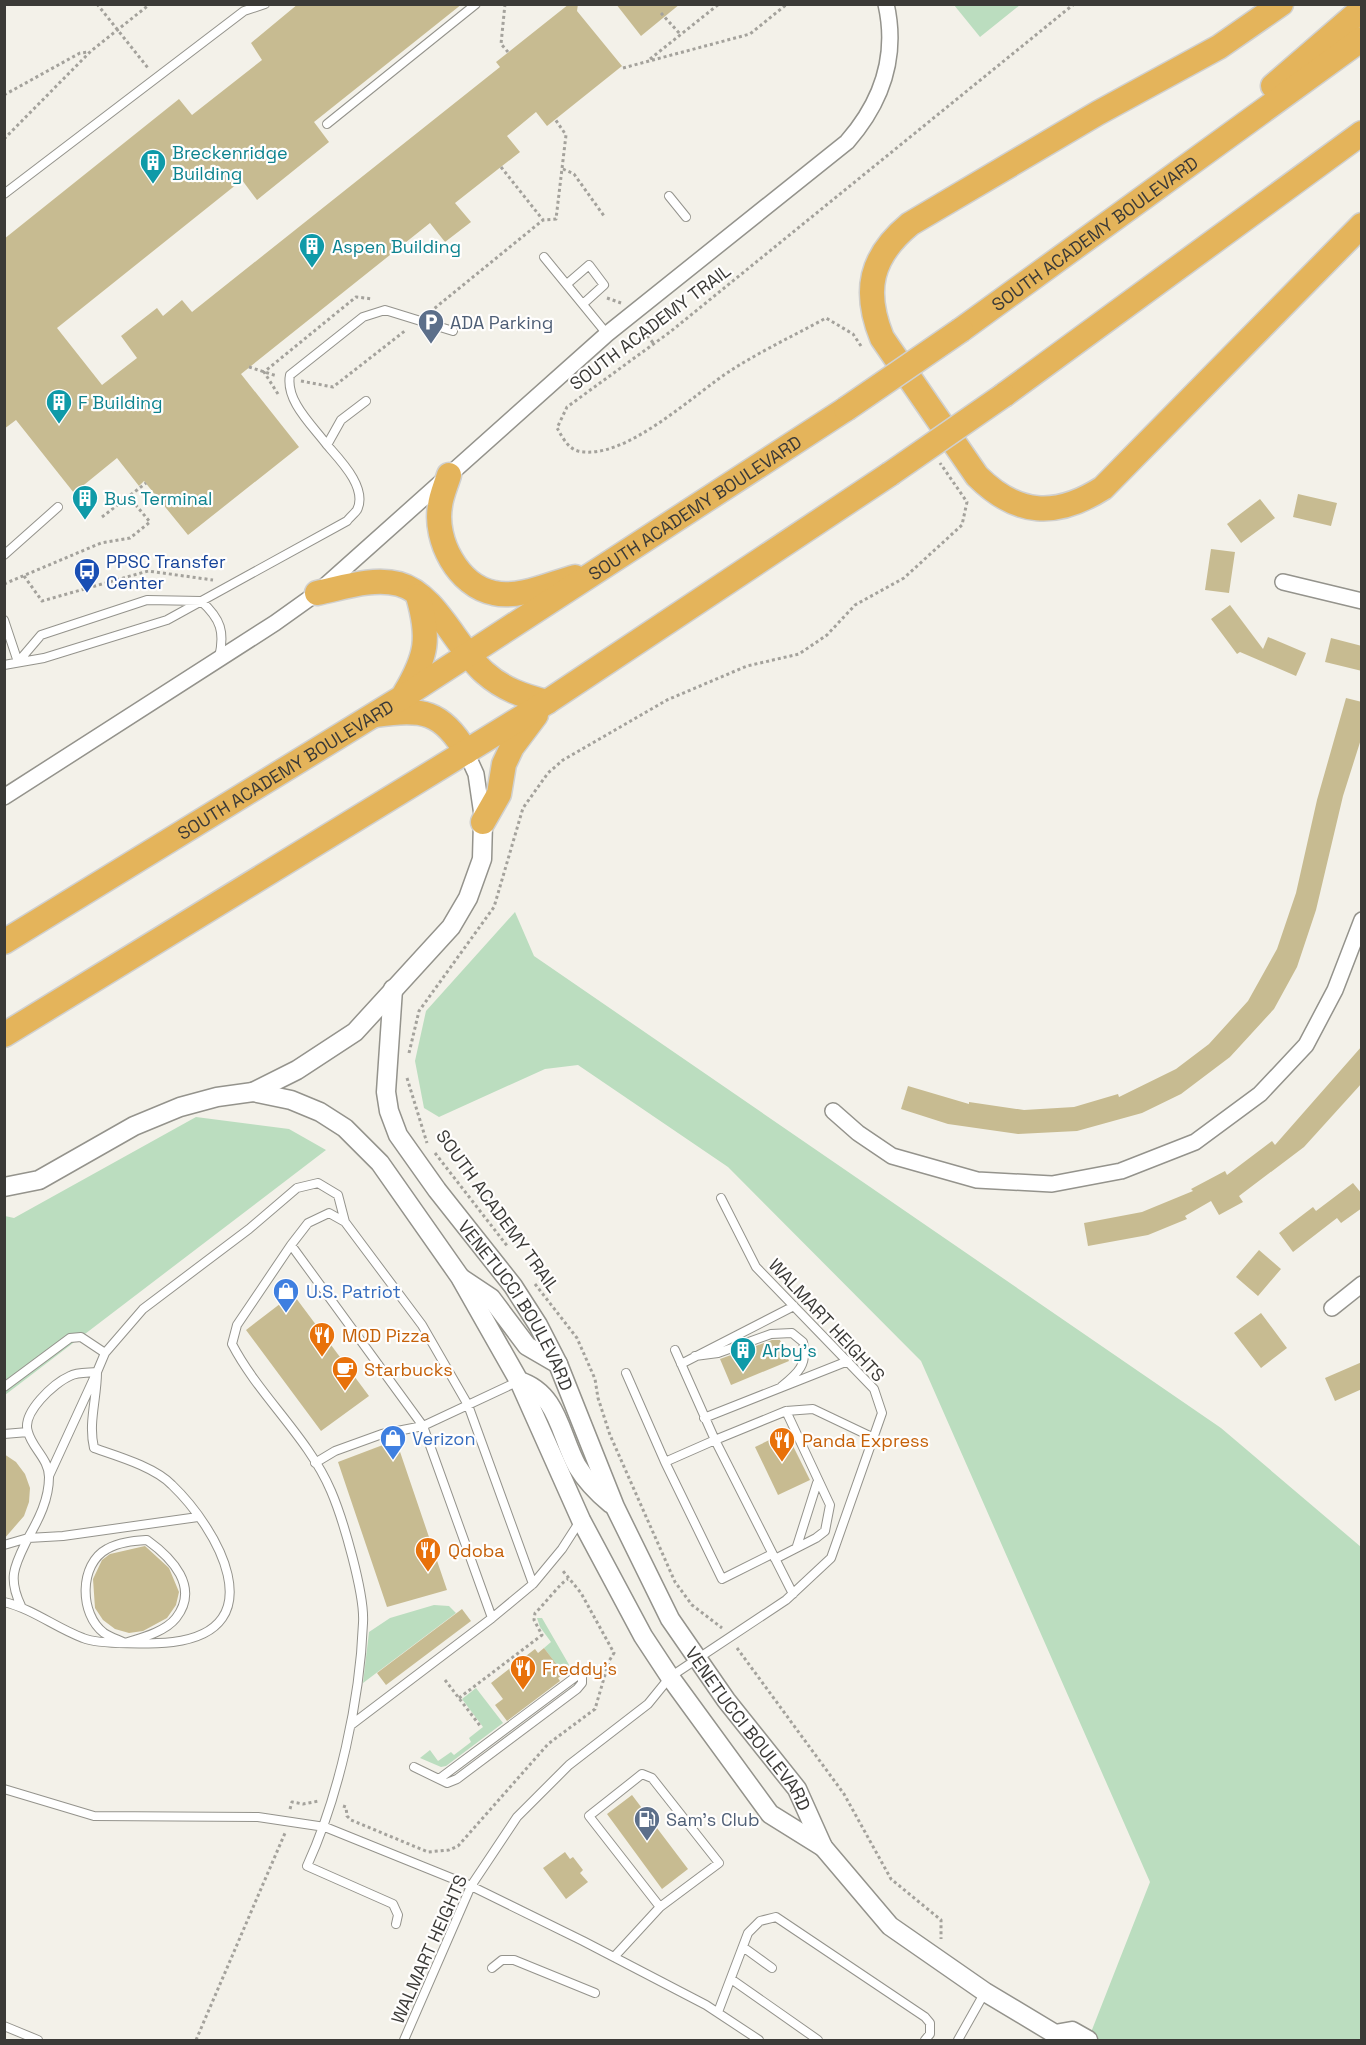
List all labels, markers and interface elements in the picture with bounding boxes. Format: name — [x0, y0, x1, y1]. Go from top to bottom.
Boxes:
place label: Breckenridge Building — [172, 141, 288, 185]
building icon: Breckenridge Building — [138, 147, 168, 185]
street label: SOUTH ACADEMY BOULEVARD — [987, 150, 1202, 316]
building icon: Aspen Building — [297, 231, 327, 269]
place label: Aspen Building — [332, 235, 461, 258]
street label: SOUTH ACADEMY TRAIL — [565, 259, 735, 395]
parking icon: ADA Parking — [416, 307, 446, 345]
place label: ADA Parking — [450, 311, 553, 334]
building icon: F Building — [44, 387, 74, 425]
place label: F Building — [78, 391, 163, 414]
street label: SOUTH ACADEMY BOULEVARD — [584, 430, 806, 585]
building icon: Bus Terminal — [70, 483, 100, 521]
place label: Bus Terminal — [104, 487, 212, 510]
place label: PPSC Transfer Center — [106, 550, 226, 594]
bus stop icon: PPSC Transfer Center — [72, 556, 102, 594]
street label: SOUTH ACADEMY BOULEVARD — [173, 694, 398, 844]
street label: SOUTH ACADEMY TRAIL — [431, 1125, 565, 1297]
street label: VENETUCCI BOULEVARD — [453, 1215, 579, 1394]
street label: WALMART HEIGHTS — [764, 1253, 890, 1387]
shop icon: U.S. Patriot — [271, 1276, 301, 1314]
place label: U.S. Patriot — [306, 1280, 401, 1303]
restaurant icon: MOD Pizza — [307, 1320, 337, 1358]
place label: MOD Pizza — [342, 1324, 430, 1347]
building icon: Arby's — [728, 1335, 758, 1373]
place label: Arby's — [762, 1339, 817, 1362]
cafe icon: Starbucks — [330, 1354, 360, 1392]
place label: Starbucks — [364, 1358, 453, 1381]
shop icon: Verizon — [378, 1423, 408, 1461]
restaurant icon: Panda Express — [767, 1425, 797, 1463]
place label: Verizon — [412, 1427, 476, 1450]
place label: Panda Express — [802, 1429, 929, 1452]
restaurant icon: Qdoba — [413, 1535, 443, 1573]
place label: Qdoba — [448, 1539, 505, 1562]
street label: VENETUCCI BOULEVARD — [681, 1642, 817, 1814]
restaurant icon: Freddy's — [508, 1653, 538, 1691]
place label: Freddy's — [542, 1657, 617, 1680]
fuel station icon: Sam's Club — [632, 1804, 662, 1842]
place label: Sam's Club — [666, 1808, 759, 1831]
street label: WALMART HEIGHTS — [386, 1871, 472, 2027]

